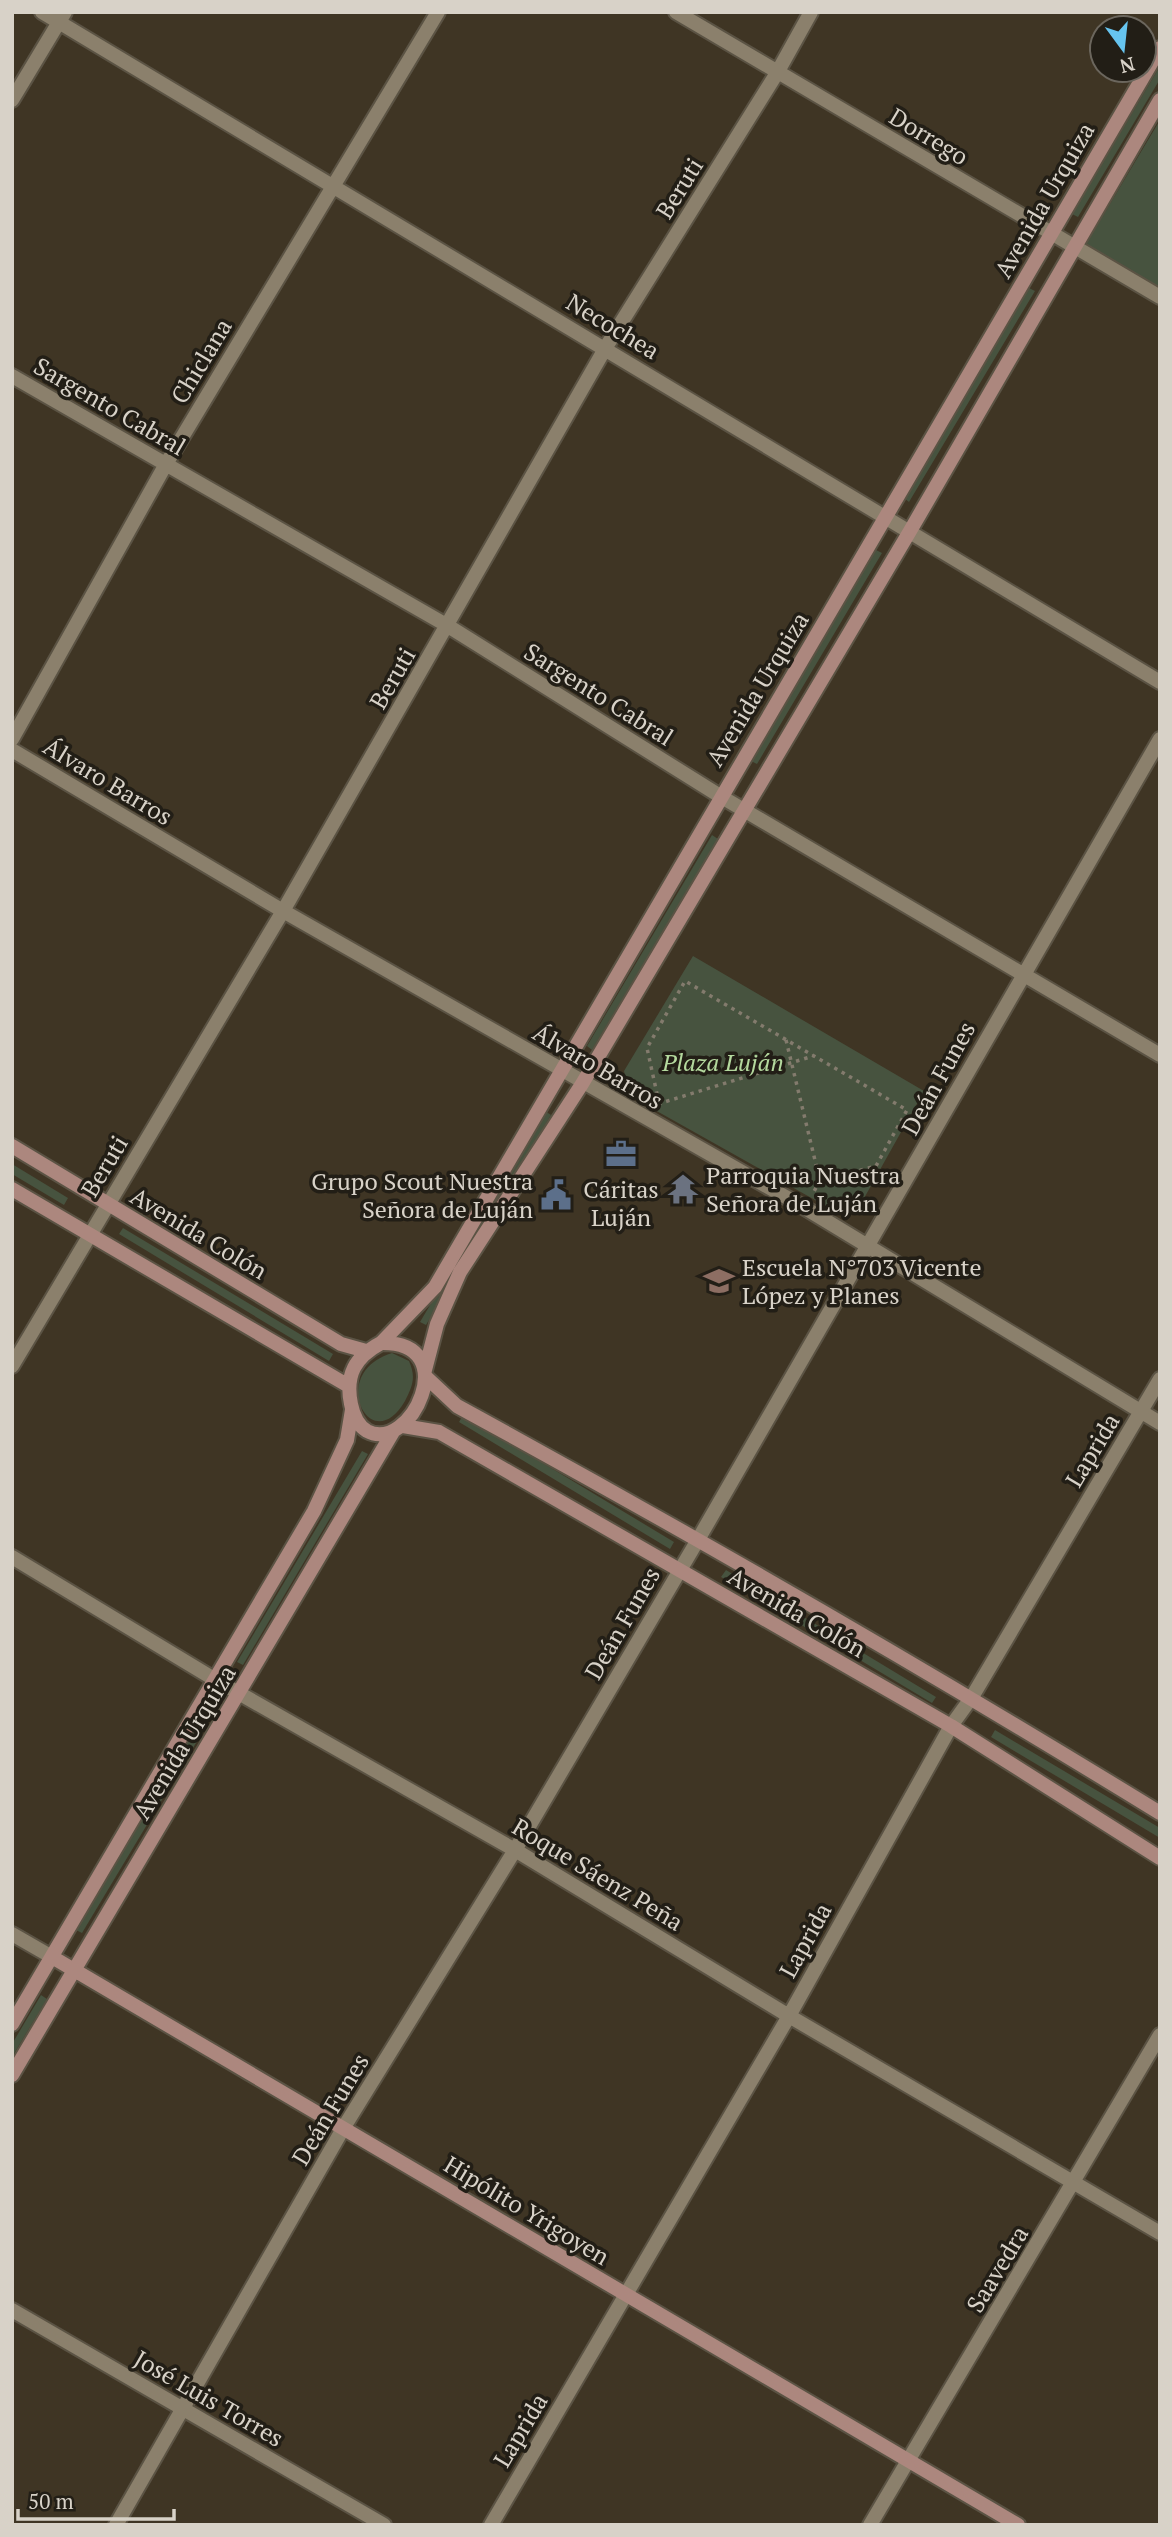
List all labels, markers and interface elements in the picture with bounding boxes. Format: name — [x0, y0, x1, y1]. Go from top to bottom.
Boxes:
north arrow — [1088, 14, 1158, 84]
text: N — [1117, 52, 1138, 80]
street label: Dorrego — [884, 100, 974, 172]
street label: Avenida Urquiza — [987, 116, 1101, 284]
street label: Beruti — [648, 152, 710, 224]
street label: Necochea — [561, 286, 665, 366]
street label: Chiclana — [163, 313, 239, 409]
street label: Sargento Cabral — [28, 350, 192, 462]
street label: Avenida Urquiza — [698, 606, 816, 772]
street label: Sargento Cabral — [518, 635, 680, 753]
street label: Beruti — [362, 641, 422, 715]
street label: Álvaro Barros — [38, 730, 178, 832]
street label: Álvaro Barros — [527, 1016, 669, 1116]
street label: Deán Funes — [894, 1016, 982, 1140]
park label: Plaza Luján — [661, 1046, 784, 1078]
street label: Beruti — [73, 1129, 135, 1203]
office icon: Cáritas Luján — [604, 1137, 638, 1171]
place label: Parroquia Nuestra Señora de Luján — [706, 1159, 900, 1219]
place label: Grupo Scout Nuestra Señora de Luján — [311, 1165, 533, 1225]
temple icon: Parroquia Nuestra Señora de Luján — [666, 1172, 700, 1206]
place label: Cáritas Luján — [583, 1173, 659, 1233]
public building icon: Grupo Scout Nuestra Señora de Luján — [539, 1178, 573, 1212]
street label: Avenida Colón — [125, 1180, 273, 1286]
place label: Escuela N°703 Vicente López y Planes — [742, 1251, 982, 1311]
school or university icon: Escuela N°703 Vicente López y Planes — [702, 1264, 736, 1298]
street label: Laprida — [1057, 1407, 1127, 1493]
street label: Avenida Colón — [722, 1560, 872, 1664]
street label: Deán Funes — [577, 1561, 667, 1685]
street label: Avenida Urquiza — [125, 1659, 243, 1825]
street label: Roque Sáenz Peña — [507, 1810, 689, 1938]
street label: Laprida — [771, 1897, 839, 1983]
street label: Deán Funes — [284, 2047, 376, 2171]
street label: Hipólito Yrigoyen — [438, 2148, 616, 2272]
street label: Saavedra — [959, 2220, 1035, 2318]
street label: José Luis Torres — [128, 2342, 290, 2454]
street label: Laprida — [485, 2387, 555, 2473]
scale bar — [18, 2478, 173, 2522]
text: 50 m — [28, 2487, 74, 2515]

